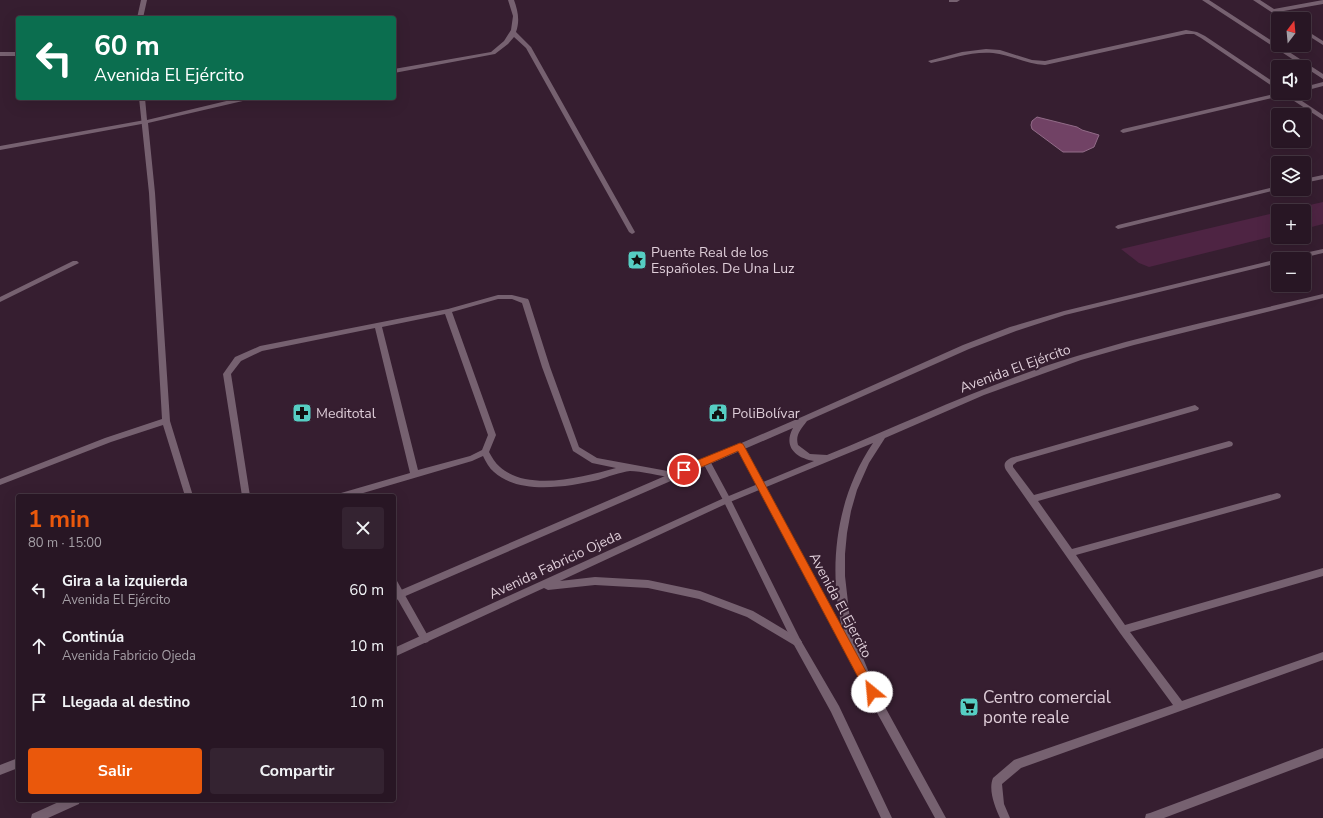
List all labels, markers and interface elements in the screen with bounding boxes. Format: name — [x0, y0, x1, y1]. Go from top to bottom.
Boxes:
north arrow — [1271, 12, 1311, 52]
map controls — [1271, 12, 1311, 292]
text: 60 m — [94, 27, 160, 65]
icon: left — [28, 32, 80, 84]
button: sound — [1271, 60, 1311, 100]
text: Avenida El Ejército — [94, 63, 244, 87]
button: search — [1271, 108, 1311, 148]
button: layers — [1271, 156, 1311, 196]
button: + — [1271, 204, 1311, 244]
place label: Puente Real de los Españoles. De Una Luz — [651, 243, 795, 278]
place icon: Puente Real de los Españoles. De Una Luz — [626, 249, 648, 271]
button: − — [1271, 252, 1311, 292]
street label: Avenida El Ejército — [957, 339, 1074, 397]
pharmacy icon: Meditotal — [291, 402, 313, 424]
public building icon: PoliBolívar — [707, 402, 729, 424]
place label: Meditotal — [316, 404, 377, 423]
place label: PoliBolívar — [732, 404, 800, 423]
pin — [667, 453, 701, 487]
icon: arrive — [673, 459, 695, 481]
text: 1 min — [28, 503, 90, 535]
button: close — [342, 507, 384, 549]
street label: Avenida Fabricio Ojeda — [486, 525, 625, 604]
text: 80 m · 15:00 — [28, 534, 102, 552]
street label: Avenida El Ejercito — [805, 549, 876, 661]
text: Gira a la izquierda — [62, 571, 188, 591]
icon: left — [28, 579, 50, 601]
text: 60 m — [349, 580, 384, 600]
text: Avenida El Ejército — [62, 591, 171, 609]
text: Continúa — [62, 627, 124, 647]
icon: ahead — [28, 635, 50, 657]
text: 10 m — [349, 636, 384, 656]
text: Avenida Fabricio Ojeda — [62, 647, 196, 665]
position arrow — [851, 671, 893, 713]
place label: Centro comercial ponte reale — [983, 686, 1111, 729]
icon: arrive — [28, 691, 50, 713]
text: Llegada al destino — [62, 692, 190, 712]
text: 10 m — [349, 692, 384, 712]
supermarket icon: Centro comercial ponte reale — [958, 696, 980, 718]
button: Salir — [28, 748, 202, 794]
button: Compartir — [210, 748, 384, 794]

